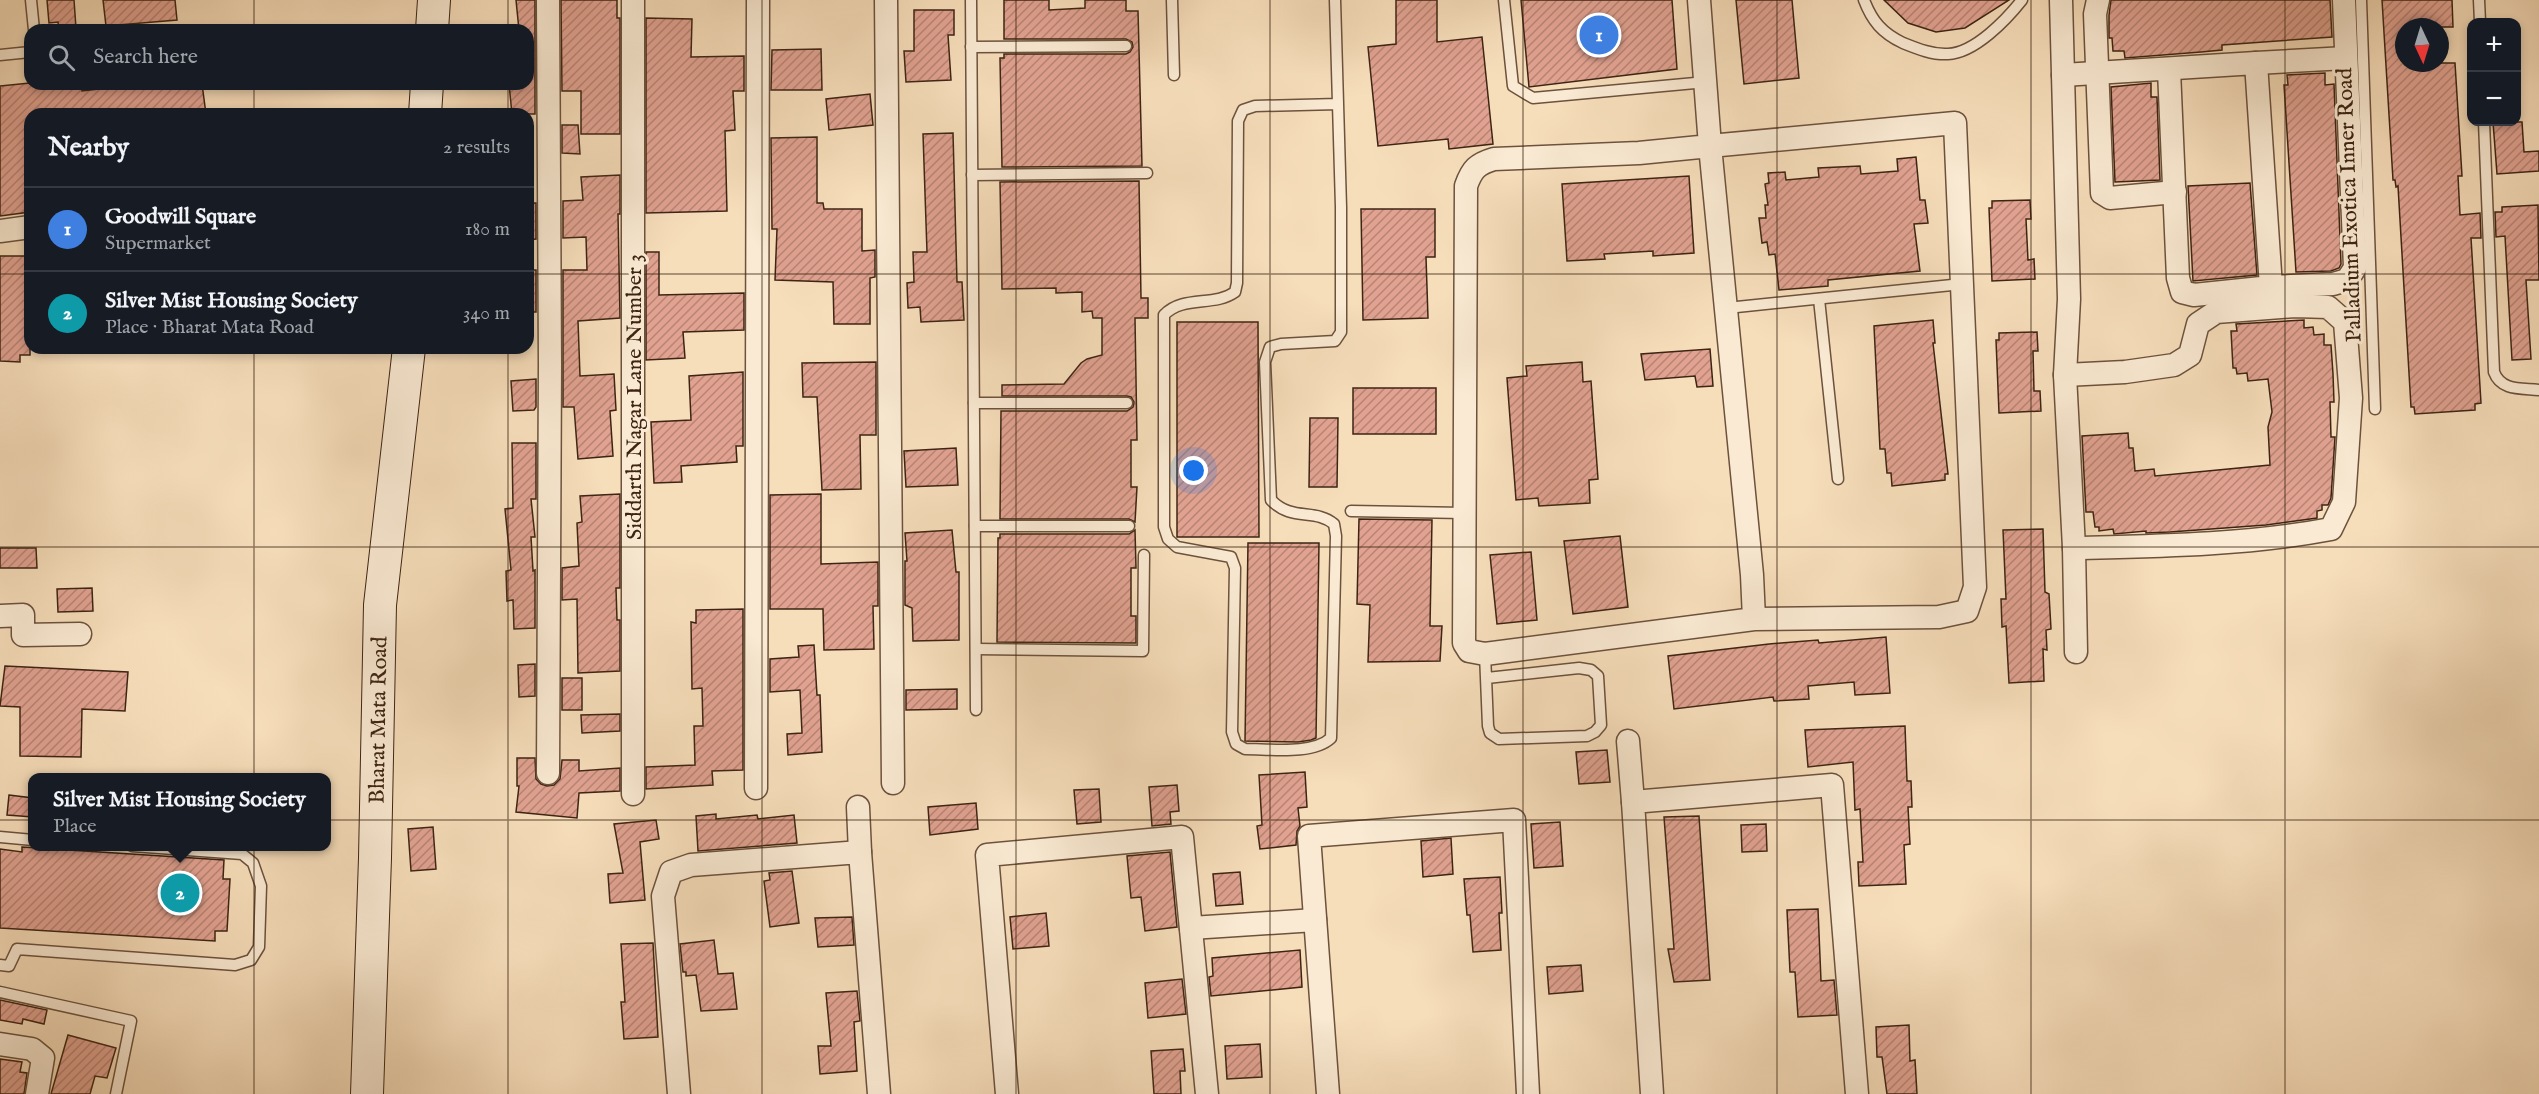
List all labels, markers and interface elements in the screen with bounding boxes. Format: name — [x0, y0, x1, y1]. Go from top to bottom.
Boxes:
pin: 1 — [1580, 12, 1618, 57]
north arrow — [2395, 18, 2449, 72]
map controls — [2467, 18, 2521, 126]
button: + — [2467, 18, 2521, 72]
search box — [24, 24, 534, 90]
icon: search — [45, 41, 78, 74]
text: Search here — [93, 43, 198, 71]
street label: Palladium Exotica Inner Road — [2331, 67, 2369, 343]
button: − — [2467, 72, 2521, 126]
text: Nearby — [48, 131, 129, 164]
text: 2 results — [443, 135, 510, 160]
text: Goodwill Square — [105, 203, 256, 231]
text: 1 — [64, 217, 71, 242]
text: 180 m — [465, 217, 510, 242]
text: Supermarket — [105, 231, 211, 256]
street label: Siddarth Nagar Lane Number 3 — [621, 254, 649, 540]
text: Silver Mist Housing Society — [105, 287, 358, 315]
text: 2 — [63, 301, 72, 326]
text: 340 m — [463, 301, 510, 326]
text: Place · Bharat Mata Road — [105, 315, 314, 340]
your location — [1179, 456, 1208, 485]
street label: Bharat Mata Road — [364, 636, 394, 804]
popup — [28, 773, 331, 851]
text: Silver Mist Housing Society — [53, 786, 306, 814]
text: Place — [53, 814, 97, 839]
pin: 2 — [160, 870, 200, 916]

